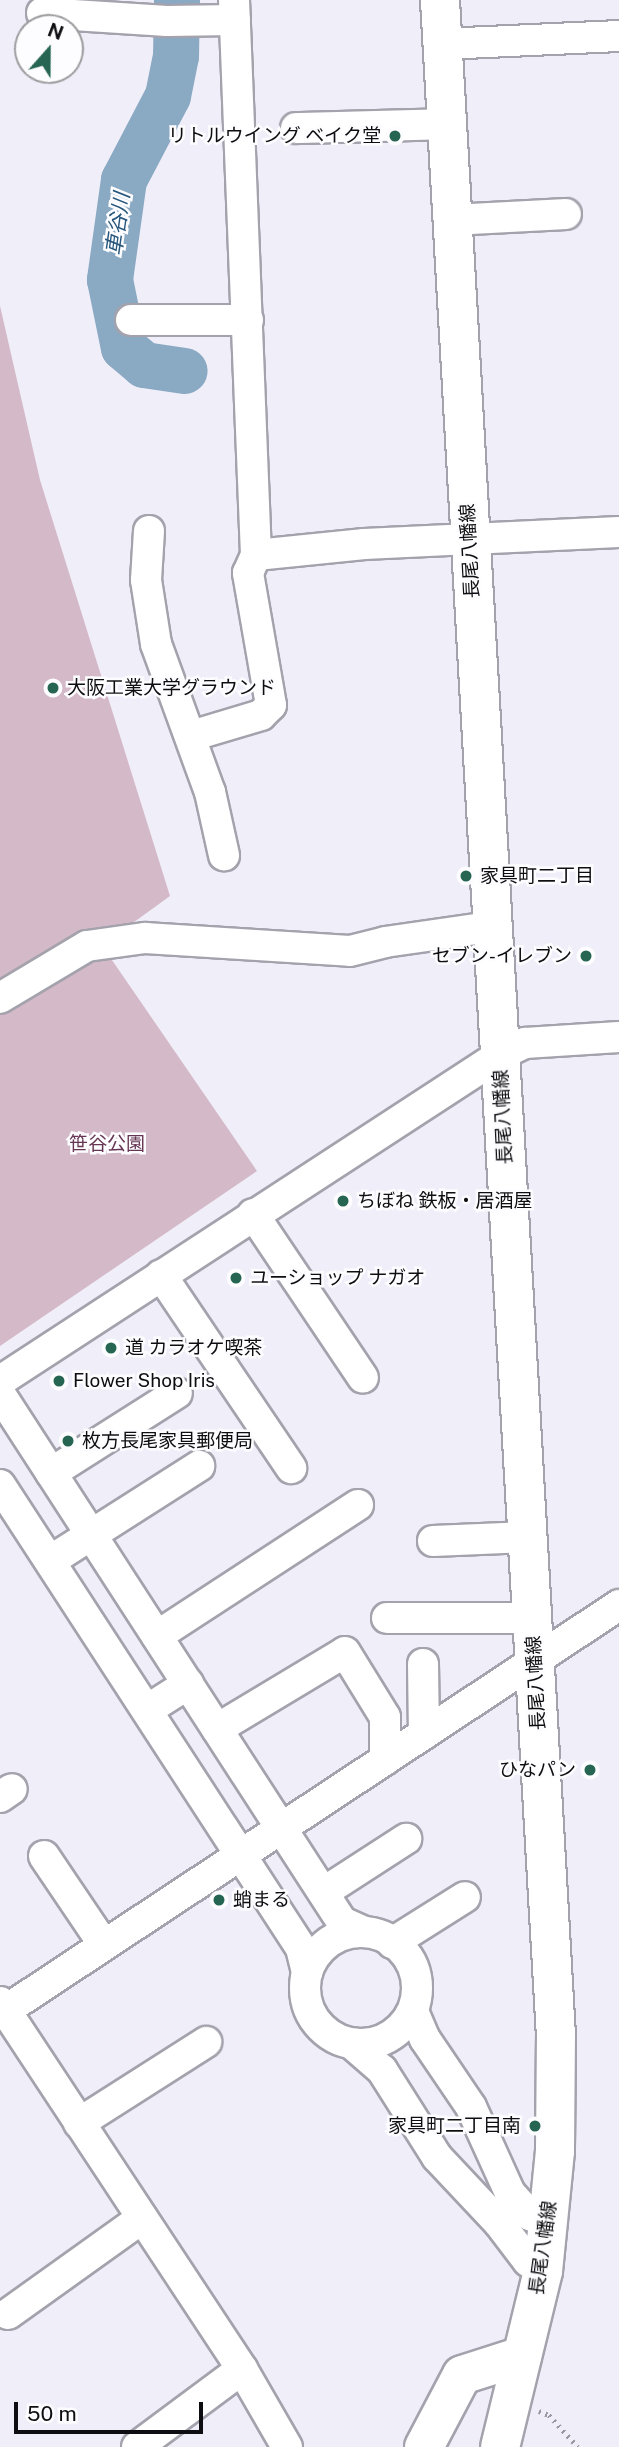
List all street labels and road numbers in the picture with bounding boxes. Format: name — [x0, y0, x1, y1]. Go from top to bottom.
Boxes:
street label: 長尾八幡線 — [456, 503, 484, 599]
street label: 長尾八幡線 — [489, 1069, 517, 1165]
street label: 長尾八幡線 — [522, 1635, 550, 1731]
street label: 長尾八幡線 — [525, 2199, 561, 2297]

